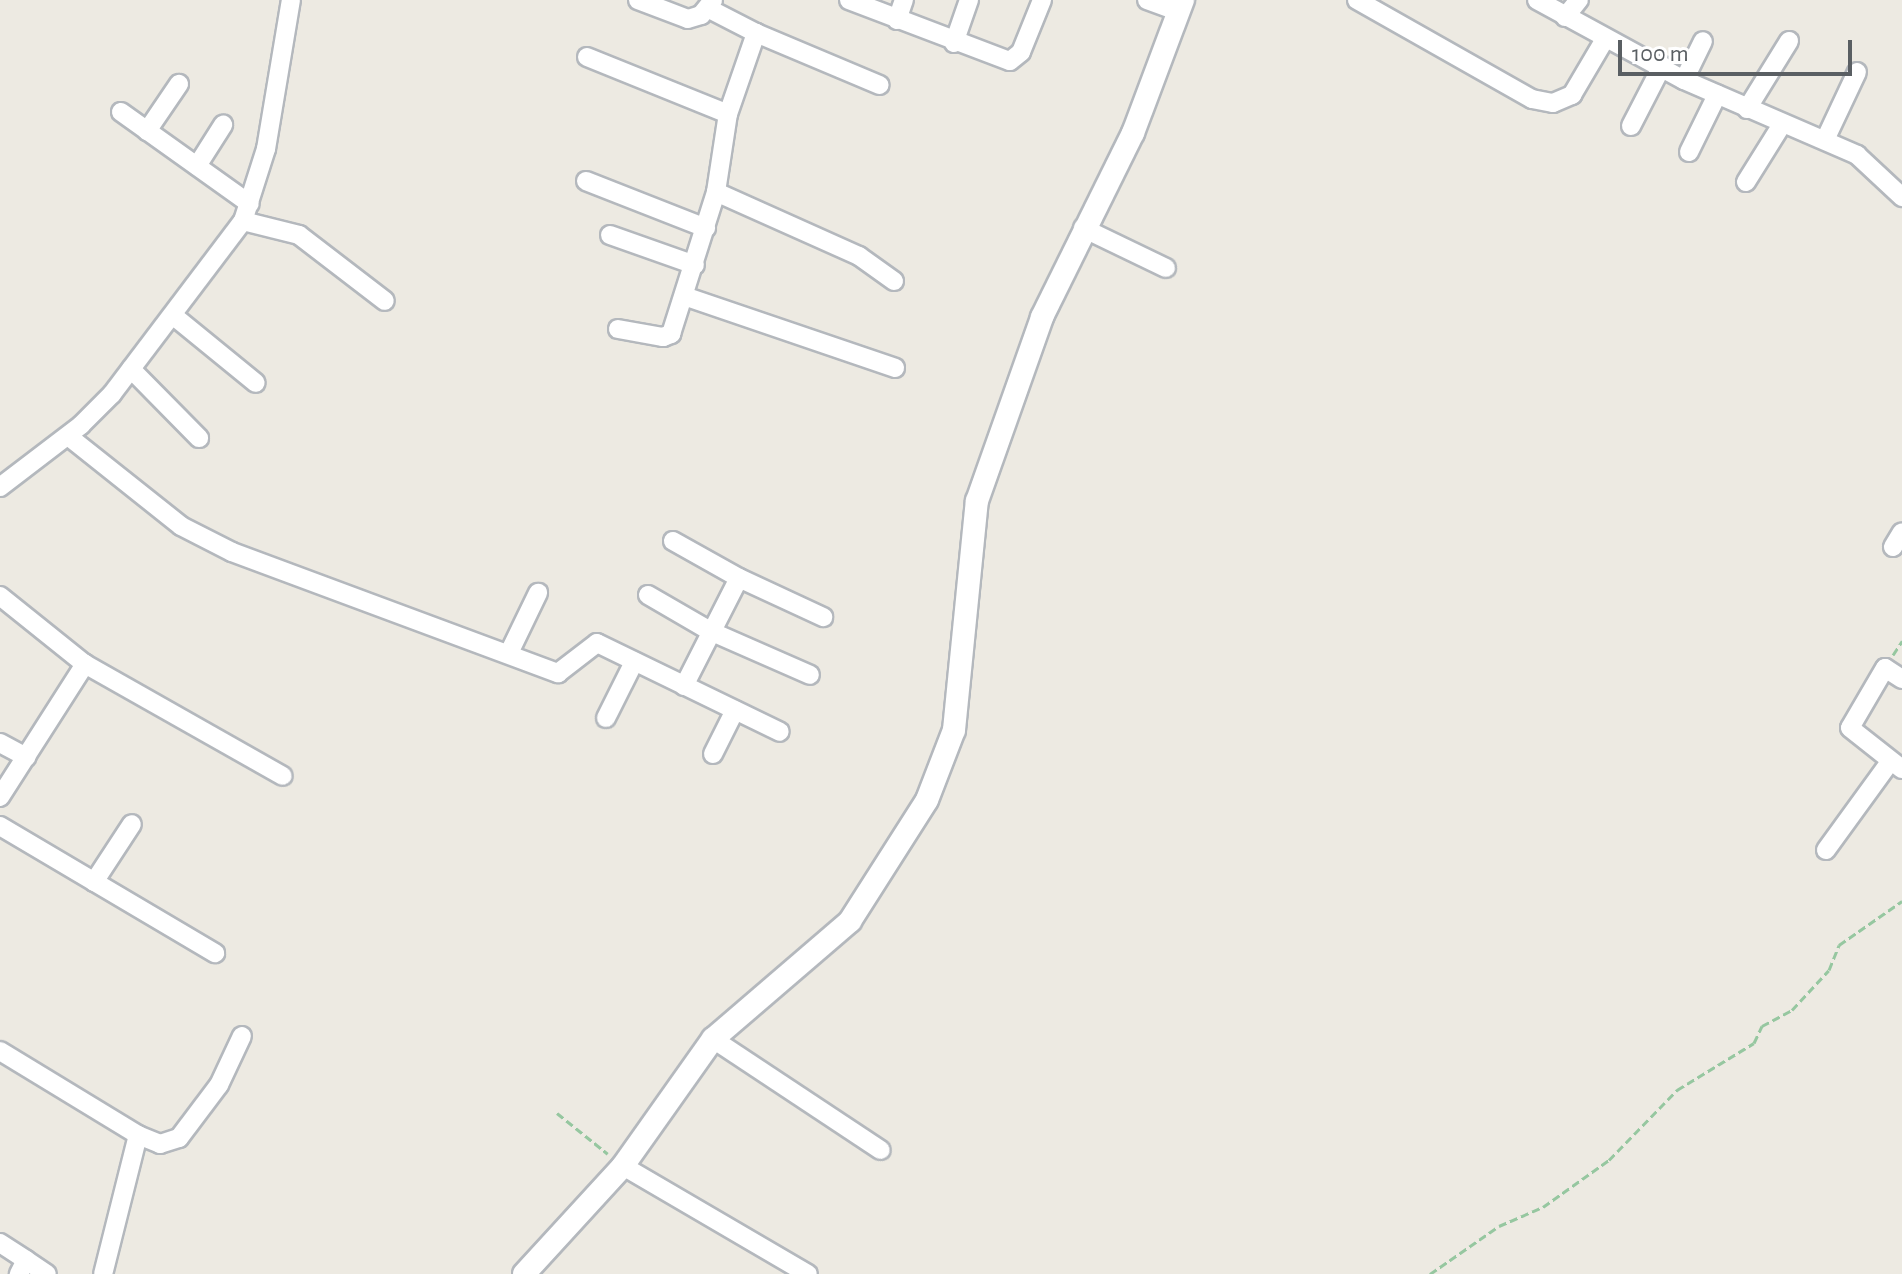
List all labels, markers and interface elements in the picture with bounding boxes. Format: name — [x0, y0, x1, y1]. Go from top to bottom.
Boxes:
scale bar — [1622, 24, 1856, 74]
text: 100 m — [1632, 42, 1689, 66]

